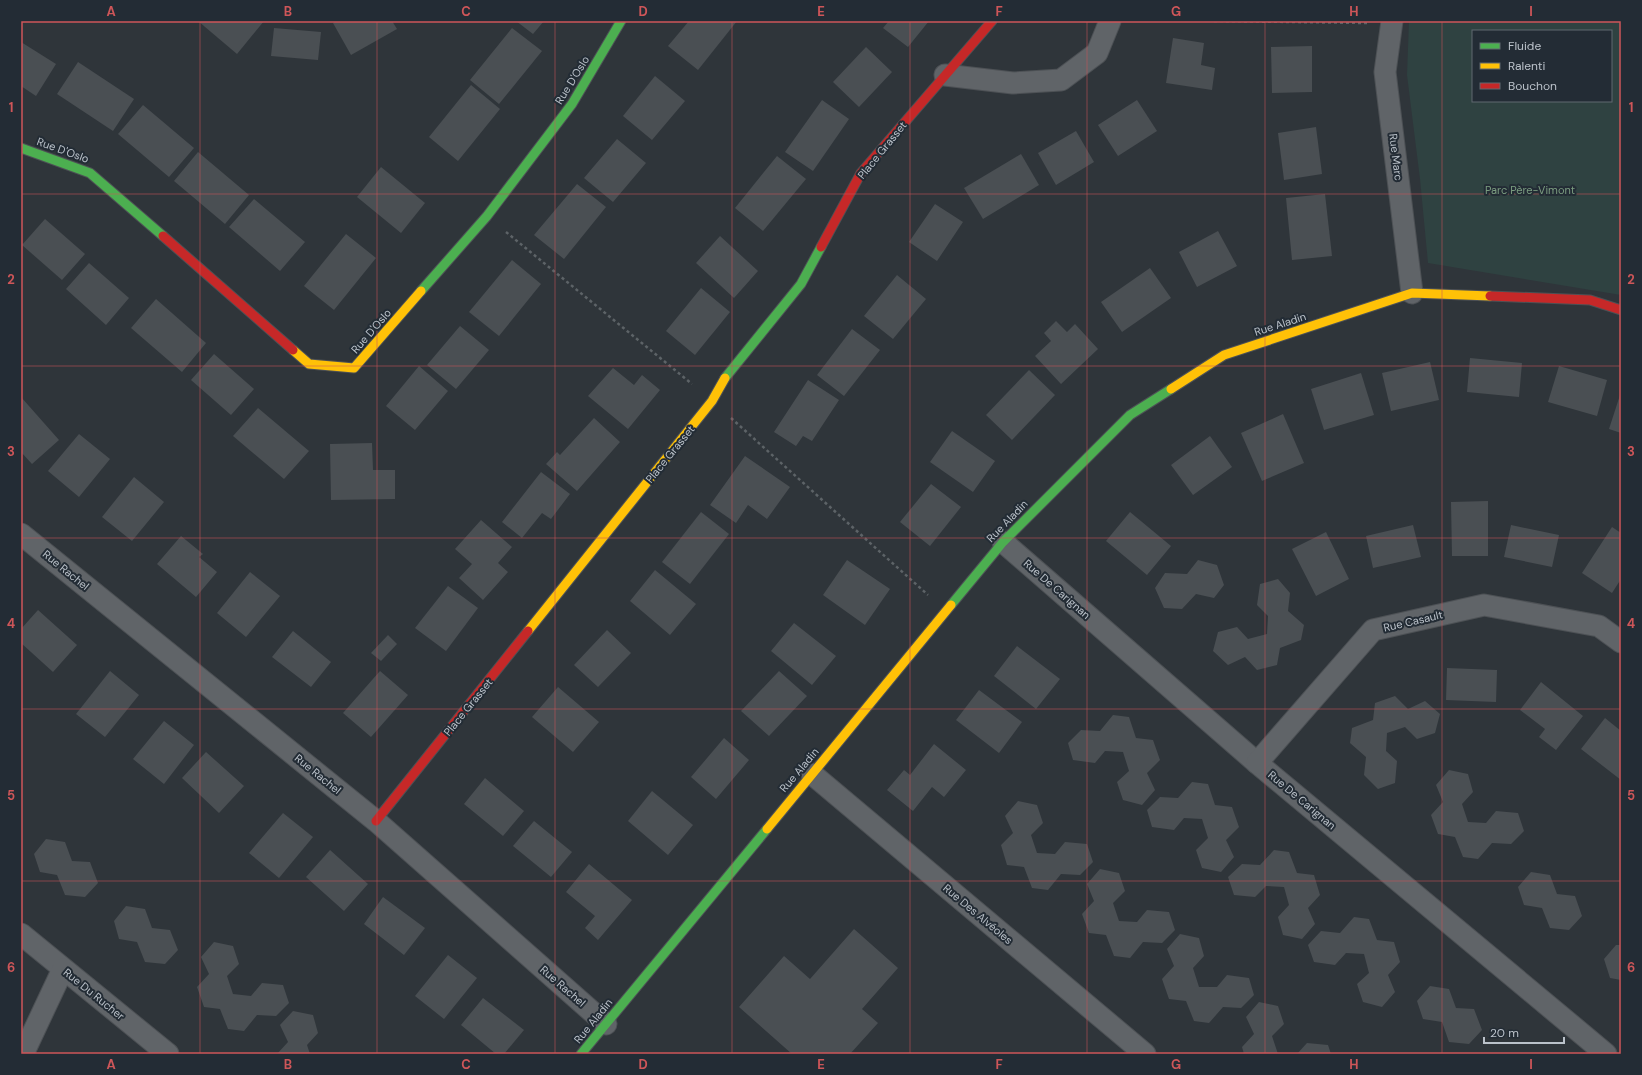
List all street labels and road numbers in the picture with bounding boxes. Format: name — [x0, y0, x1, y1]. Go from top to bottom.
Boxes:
street label: Rue D'Oslo — [552, 53, 592, 107]
street label: Place Grasset — [855, 118, 909, 182]
street label: Rue Marc — [1386, 133, 1406, 181]
street label: Rue D'Oslo — [35, 134, 91, 166]
street label: Rue D'Oslo — [348, 306, 394, 356]
street label: Rue Aladin — [1252, 309, 1308, 339]
street label: Place Grasset — [643, 422, 697, 486]
street label: Rue Aladin — [983, 497, 1031, 545]
street label: Rue Rachel — [40, 547, 92, 593]
street label: Rue De Carignan — [1021, 556, 1093, 622]
street label: Rue Casault — [1382, 607, 1444, 635]
street label: Place Grasset — [441, 675, 495, 739]
street label: Rue Aladin — [776, 745, 822, 795]
street label: Rue Rachel — [292, 751, 344, 797]
street label: Rue De Carignan — [1265, 768, 1339, 832]
street label: Rue Des Alvéoles — [940, 881, 1016, 947]
street label: Rue Rachel — [537, 962, 589, 1010]
street label: Rue Du Rucher — [61, 965, 127, 1023]
street label: Rue Aladin — [571, 996, 615, 1046]

